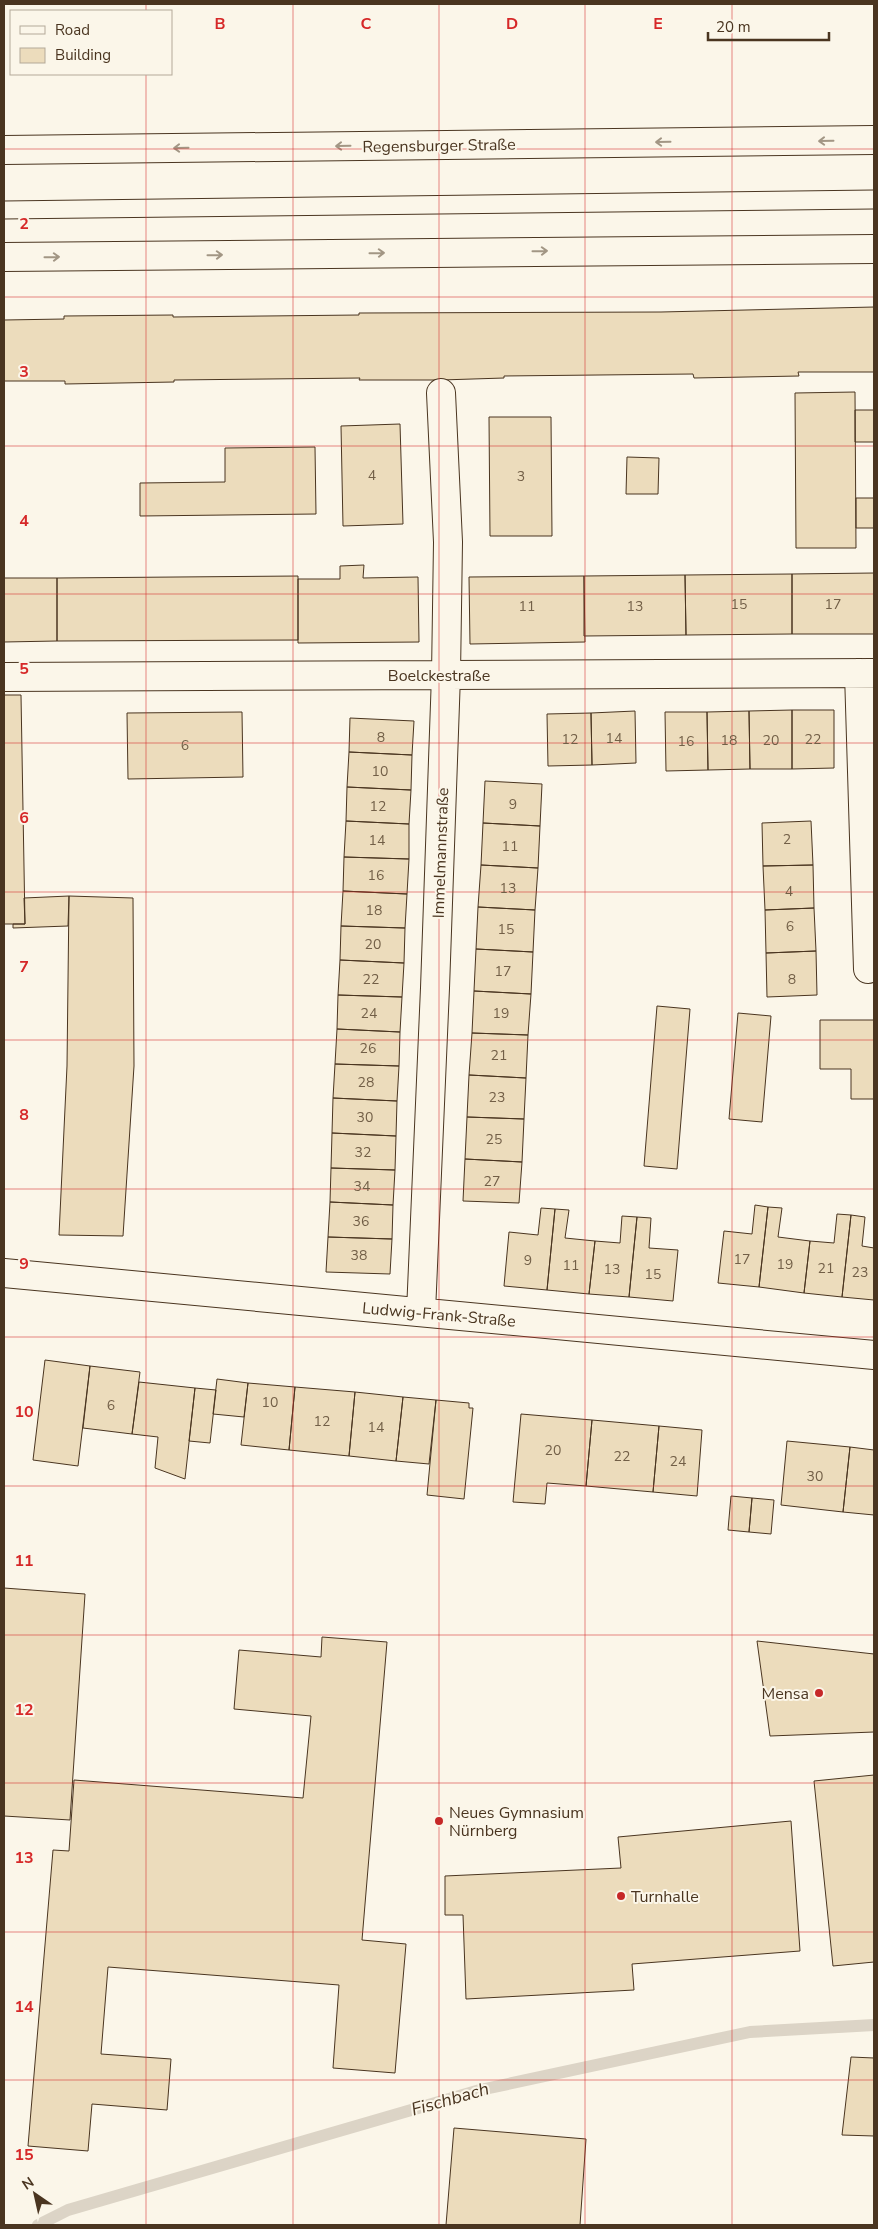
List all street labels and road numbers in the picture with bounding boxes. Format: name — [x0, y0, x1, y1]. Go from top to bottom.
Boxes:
street label: Regensburger Straße — [362, 134, 516, 158]
street label: Boelckestraße — [388, 665, 490, 687]
street label: Immelmannstraße — [428, 787, 454, 919]
street label: Ludwig-Frank-Straße — [361, 1297, 517, 1333]

